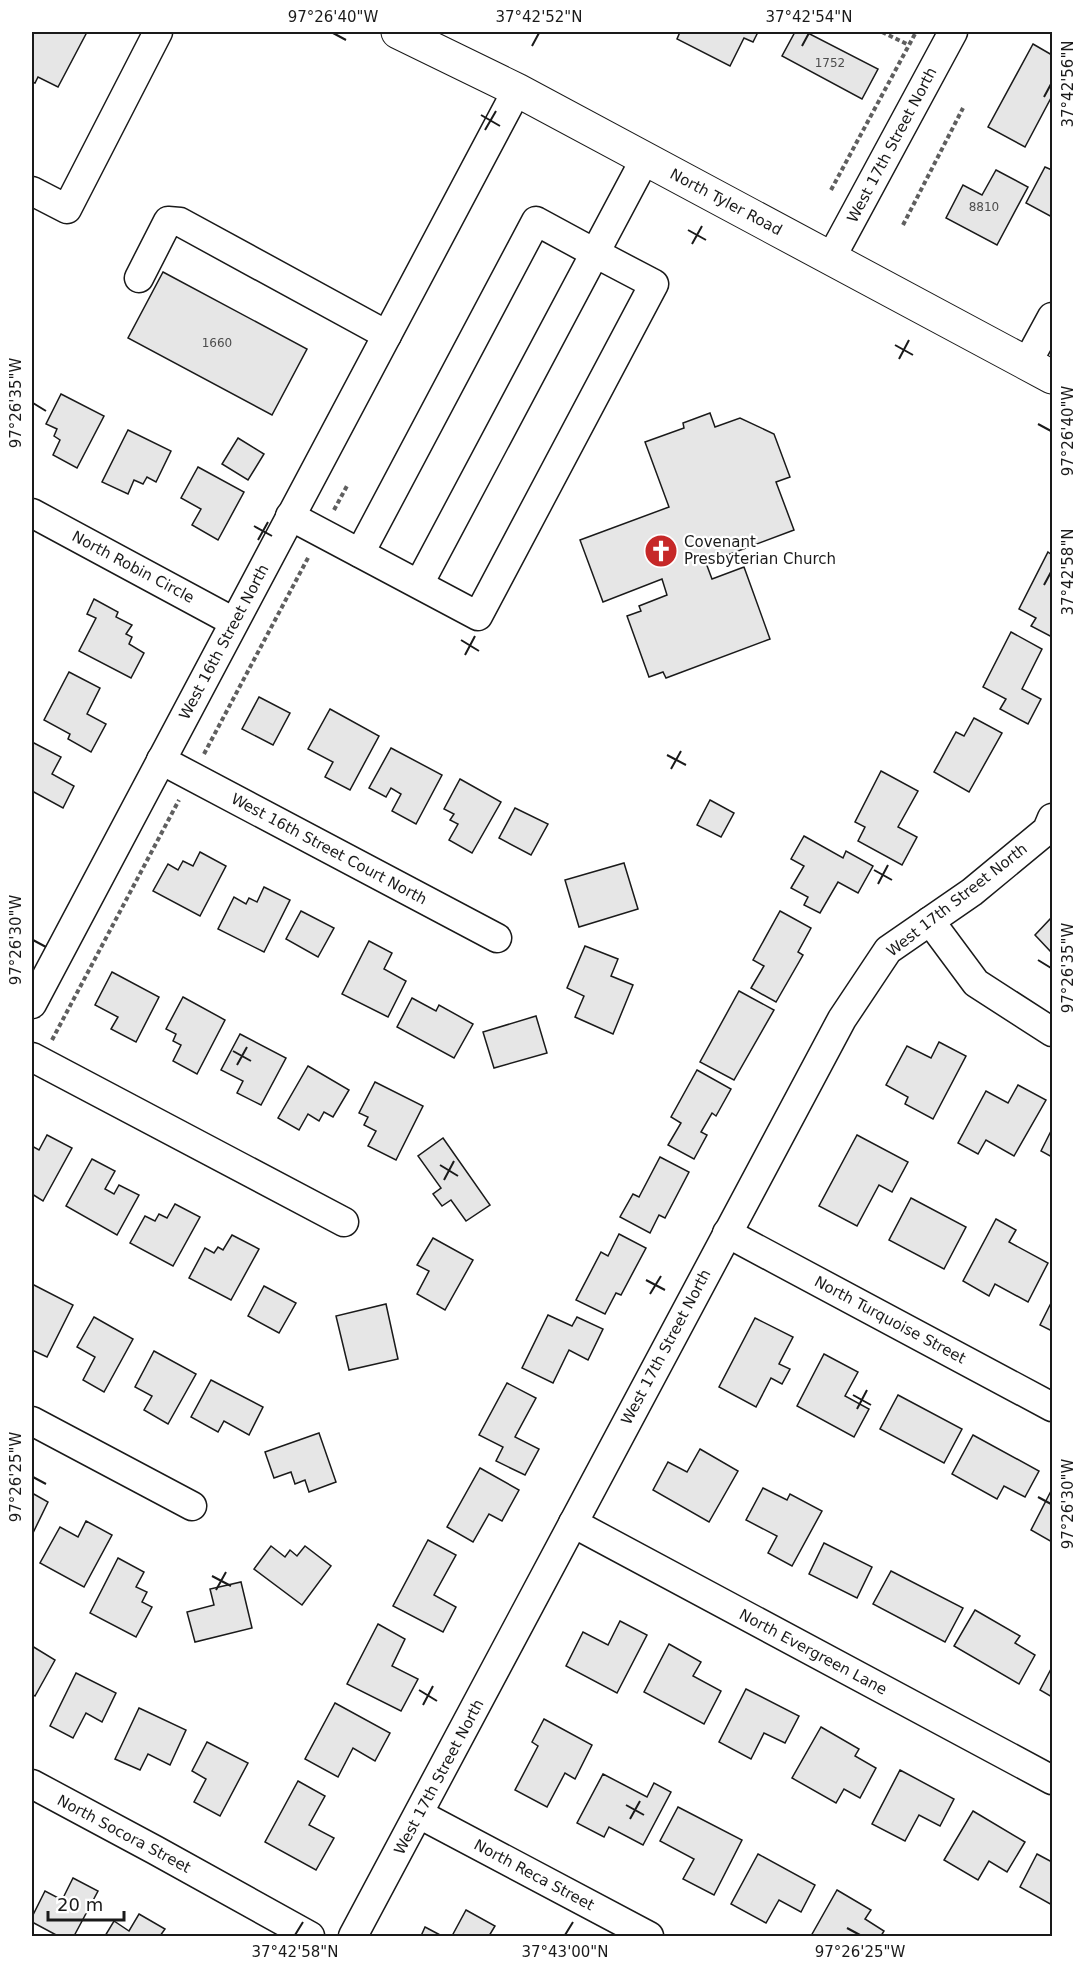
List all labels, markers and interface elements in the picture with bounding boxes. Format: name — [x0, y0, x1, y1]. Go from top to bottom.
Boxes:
text: 97°26'40"W — [288, 8, 378, 26]
text: 37°42'52"N — [495, 8, 583, 26]
text: 37°42'54"N — [765, 8, 853, 26]
text: 37°42'56"N — [1059, 40, 1077, 128]
house number: 1752 — [815, 56, 845, 70]
street label: West 17th Street North — [843, 64, 941, 226]
street label: North Tyler Road — [667, 165, 785, 239]
house number: 8810 — [969, 200, 999, 214]
house number: 1660 — [202, 336, 232, 350]
text: 97°26'35"W — [7, 358, 25, 448]
text: 97°26'40"W — [1059, 386, 1077, 476]
street label: North Robin Circle — [69, 527, 197, 607]
text: 37°42'58"N — [1059, 528, 1077, 616]
church icon: Covenant Presbyterian Church — [643, 533, 679, 569]
place label: Covenant Presbyterian Church — [684, 533, 836, 568]
street label: West 16th Street North — [175, 561, 273, 723]
street label: West 16th Street Court North — [228, 790, 430, 908]
street label: West 17th Street North — [883, 840, 1031, 960]
text: 97°26'30"W — [7, 895, 25, 985]
text: 97°26'35"W — [1059, 923, 1077, 1013]
street label: West 17th Street North — [617, 1266, 715, 1428]
street label: North Turquoise Street — [811, 1272, 969, 1368]
text: 97°26'25"W — [7, 1432, 25, 1522]
text: 97°26'30"W — [1059, 1459, 1077, 1549]
street label: North Evergreen Lane — [736, 1605, 890, 1699]
street label: West 17th Street North — [390, 1696, 488, 1858]
street label: North Socora Street — [54, 1791, 194, 1877]
street label: North Reca Street — [471, 1836, 597, 1914]
scale bar — [48, 1884, 124, 1922]
text: 20 m — [57, 1894, 103, 1915]
text: 37°42'58"N — [251, 1943, 339, 1961]
text: 37°43'00"N — [521, 1943, 609, 1961]
text: 97°26'25"W — [815, 1943, 905, 1961]

